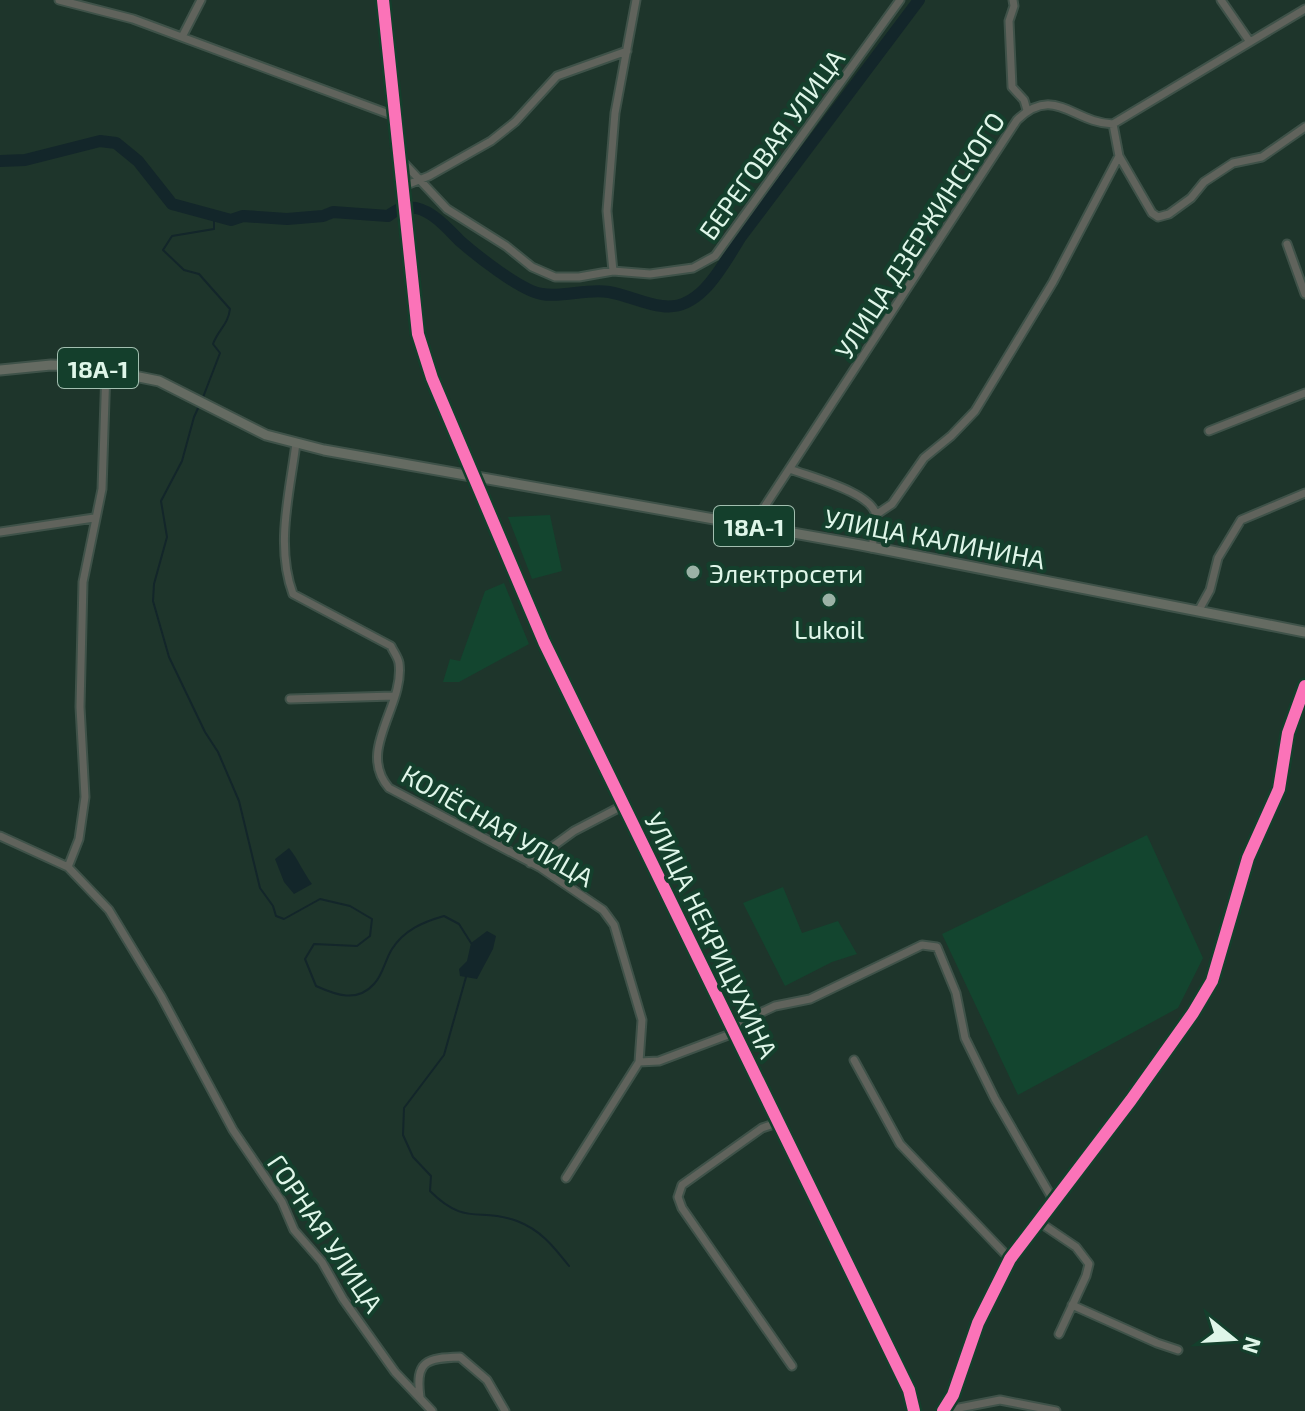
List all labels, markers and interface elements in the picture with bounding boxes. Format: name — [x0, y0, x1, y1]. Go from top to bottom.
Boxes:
street label: БЕРЕГОВАЯ УЛИЦА — [692, 43, 850, 245]
street label: УЛИЦА ДЗЕРЖИНСКОГО — [828, 106, 1010, 364]
road number: 18А-1 — [58, 348, 138, 388]
street label: УЛИЦА КАЛИНИНА — [822, 501, 1048, 575]
road number: 18А-1 — [714, 506, 794, 546]
place label: Электросети — [709, 557, 863, 588]
marker: Электросети — [684, 563, 702, 581]
marker: Lukoil — [820, 591, 838, 609]
place label: Lukoil — [794, 613, 864, 644]
street label: КОЛЁСНАЯ УЛИЦА — [397, 757, 599, 893]
street label: УЛИЦА НЕКРИЦУХИНА — [639, 807, 785, 1063]
street label: ГОРНАЯ УЛИЦА — [262, 1148, 390, 1318]
north arrow — [1193, 1299, 1273, 1379]
text: N — [1238, 1334, 1268, 1357]

